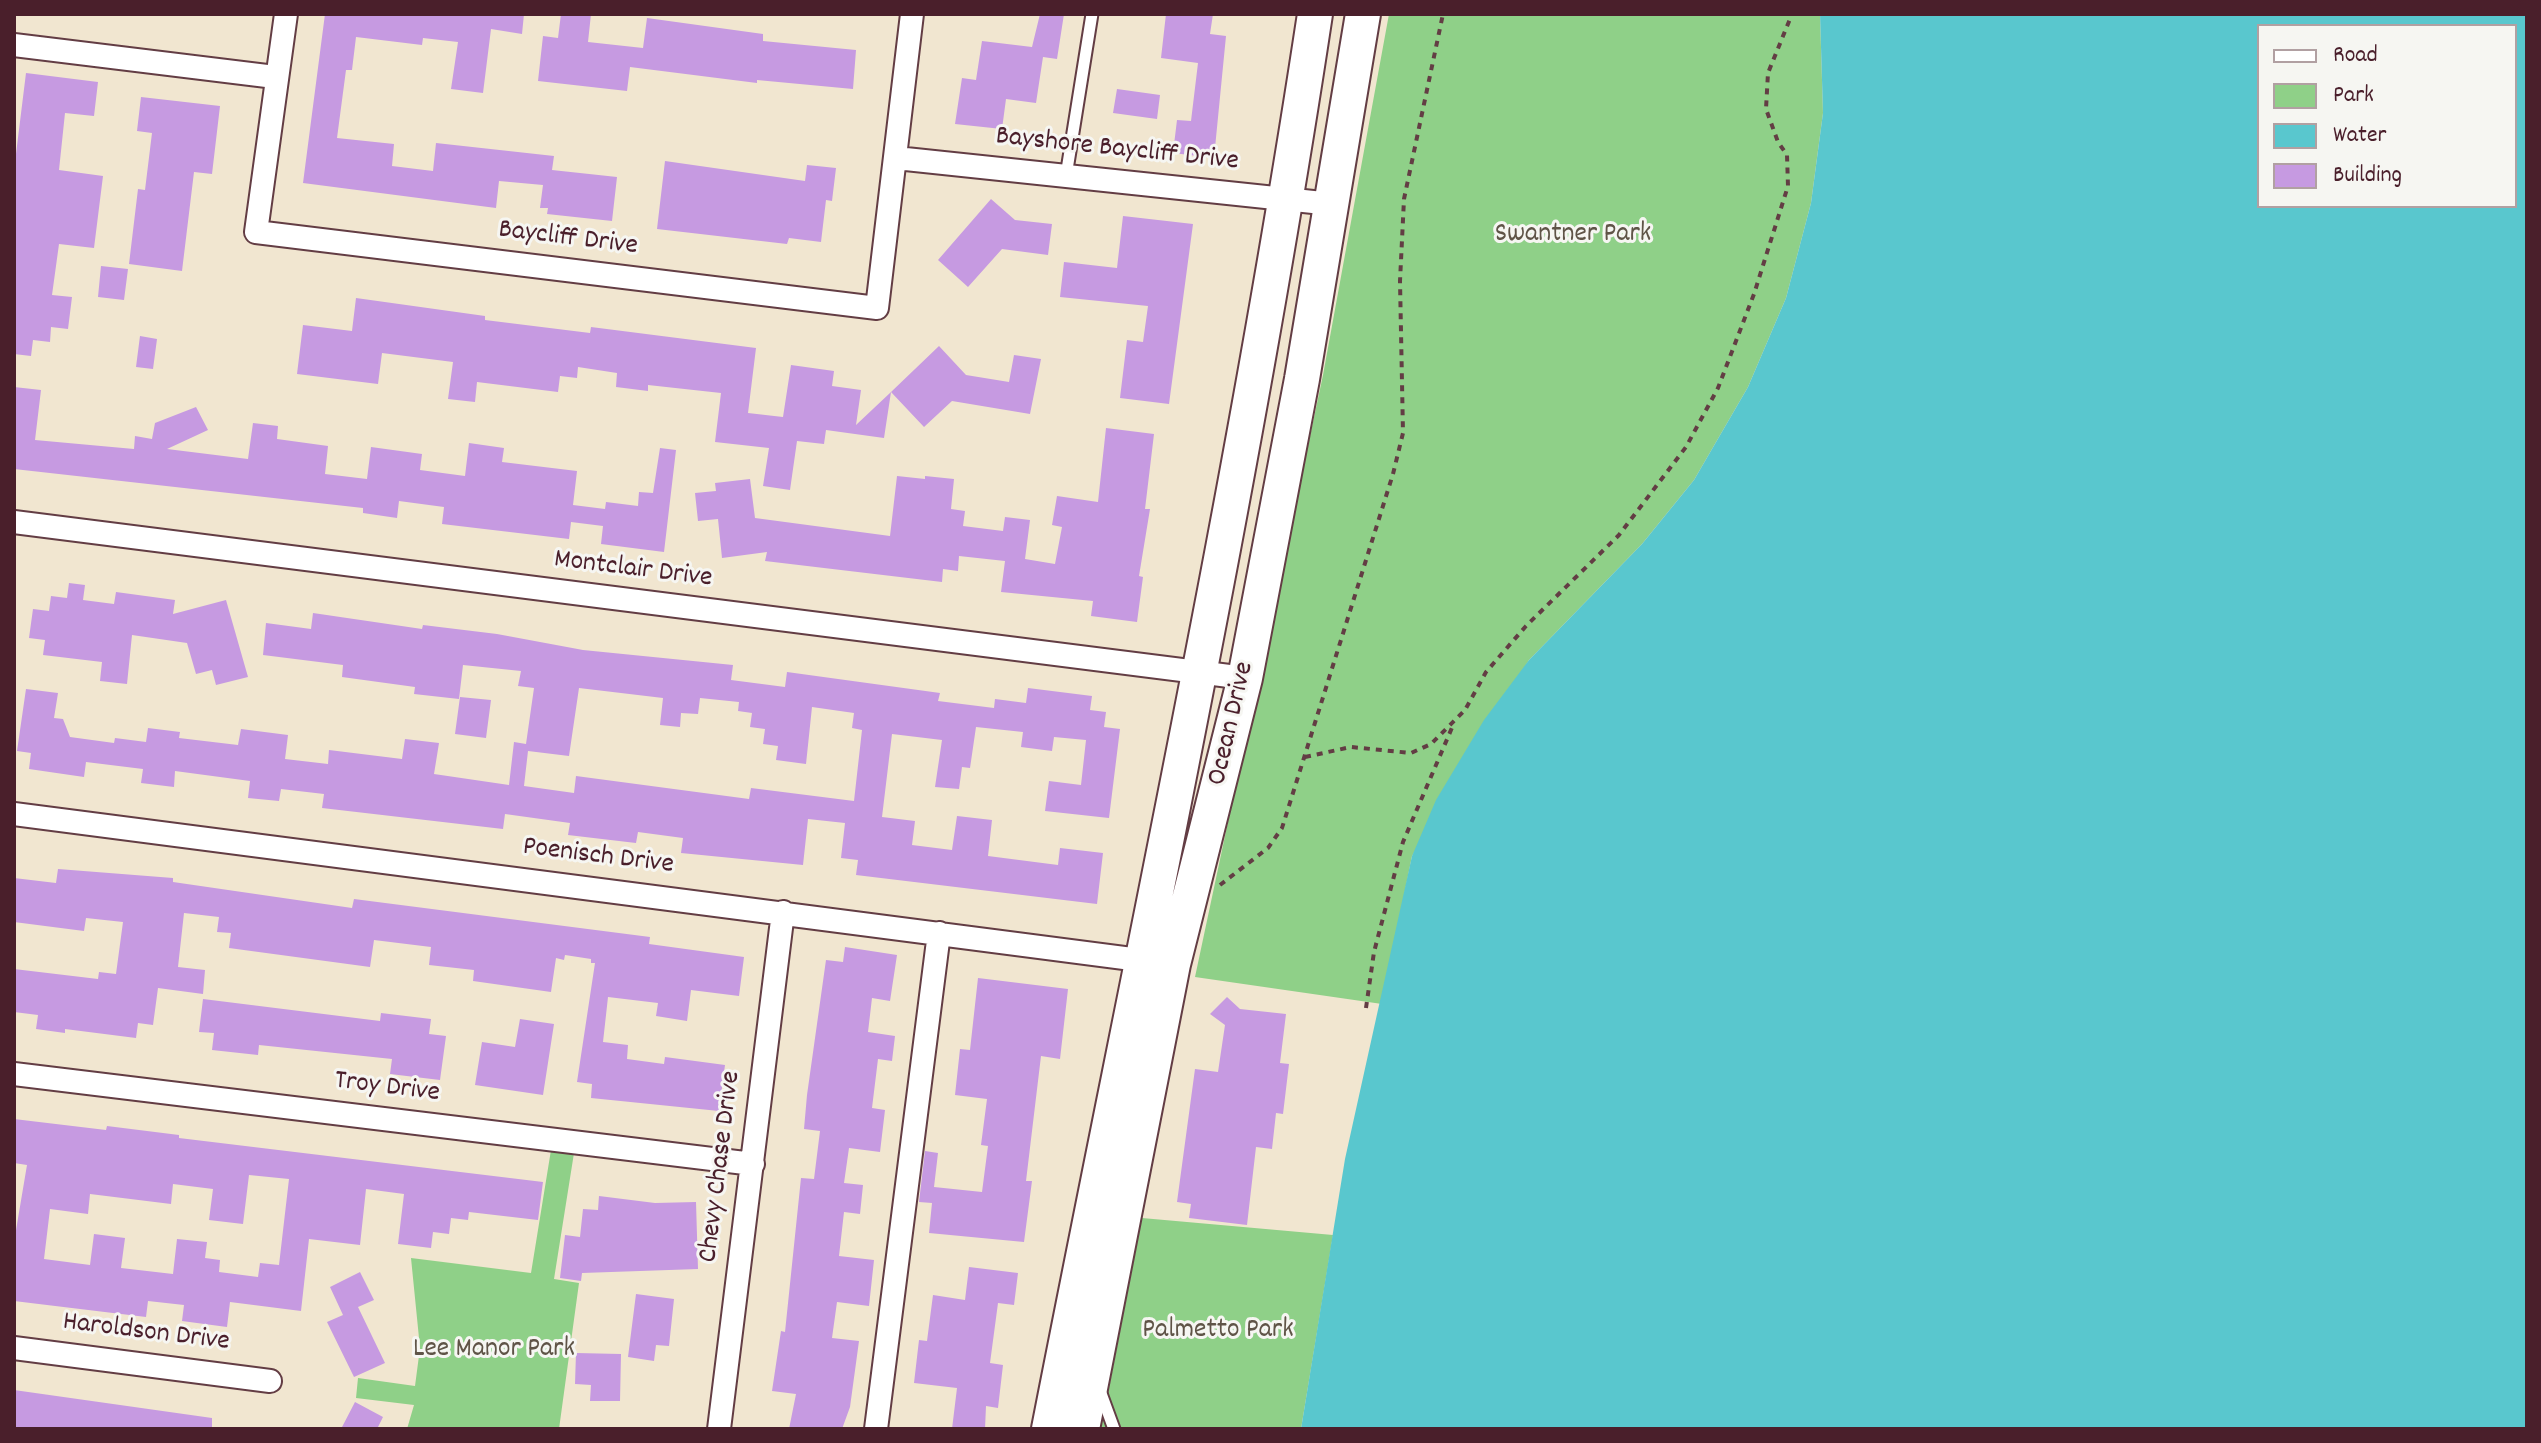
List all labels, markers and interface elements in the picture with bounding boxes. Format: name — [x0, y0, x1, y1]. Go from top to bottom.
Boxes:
legend — [2257, 24, 2517, 208]
text: Road — [2333, 39, 2378, 73]
text: Park — [2333, 79, 2374, 113]
text: Water — [2333, 119, 2386, 153]
street label: Bayshore Baycliff Drive — [994, 122, 1240, 180]
text: Building — [2333, 159, 2402, 193]
street label: Baycliff Drive — [496, 215, 640, 265]
park label: Swantner Park — [1495, 219, 1651, 253]
street label: Montclair Drive — [552, 545, 714, 597]
street label: Ocean Drive — [1202, 659, 1264, 789]
street label: Poenisch Drive — [521, 832, 675, 884]
street label: Troy Drive — [332, 1066, 442, 1112]
street label: Chevy Chase Drive — [694, 1069, 750, 1265]
street label: Haroldson Drive — [61, 1307, 231, 1361]
park label: Palmetto Park — [1142, 1315, 1294, 1349]
park label: Lee Manor Park — [413, 1334, 575, 1368]

